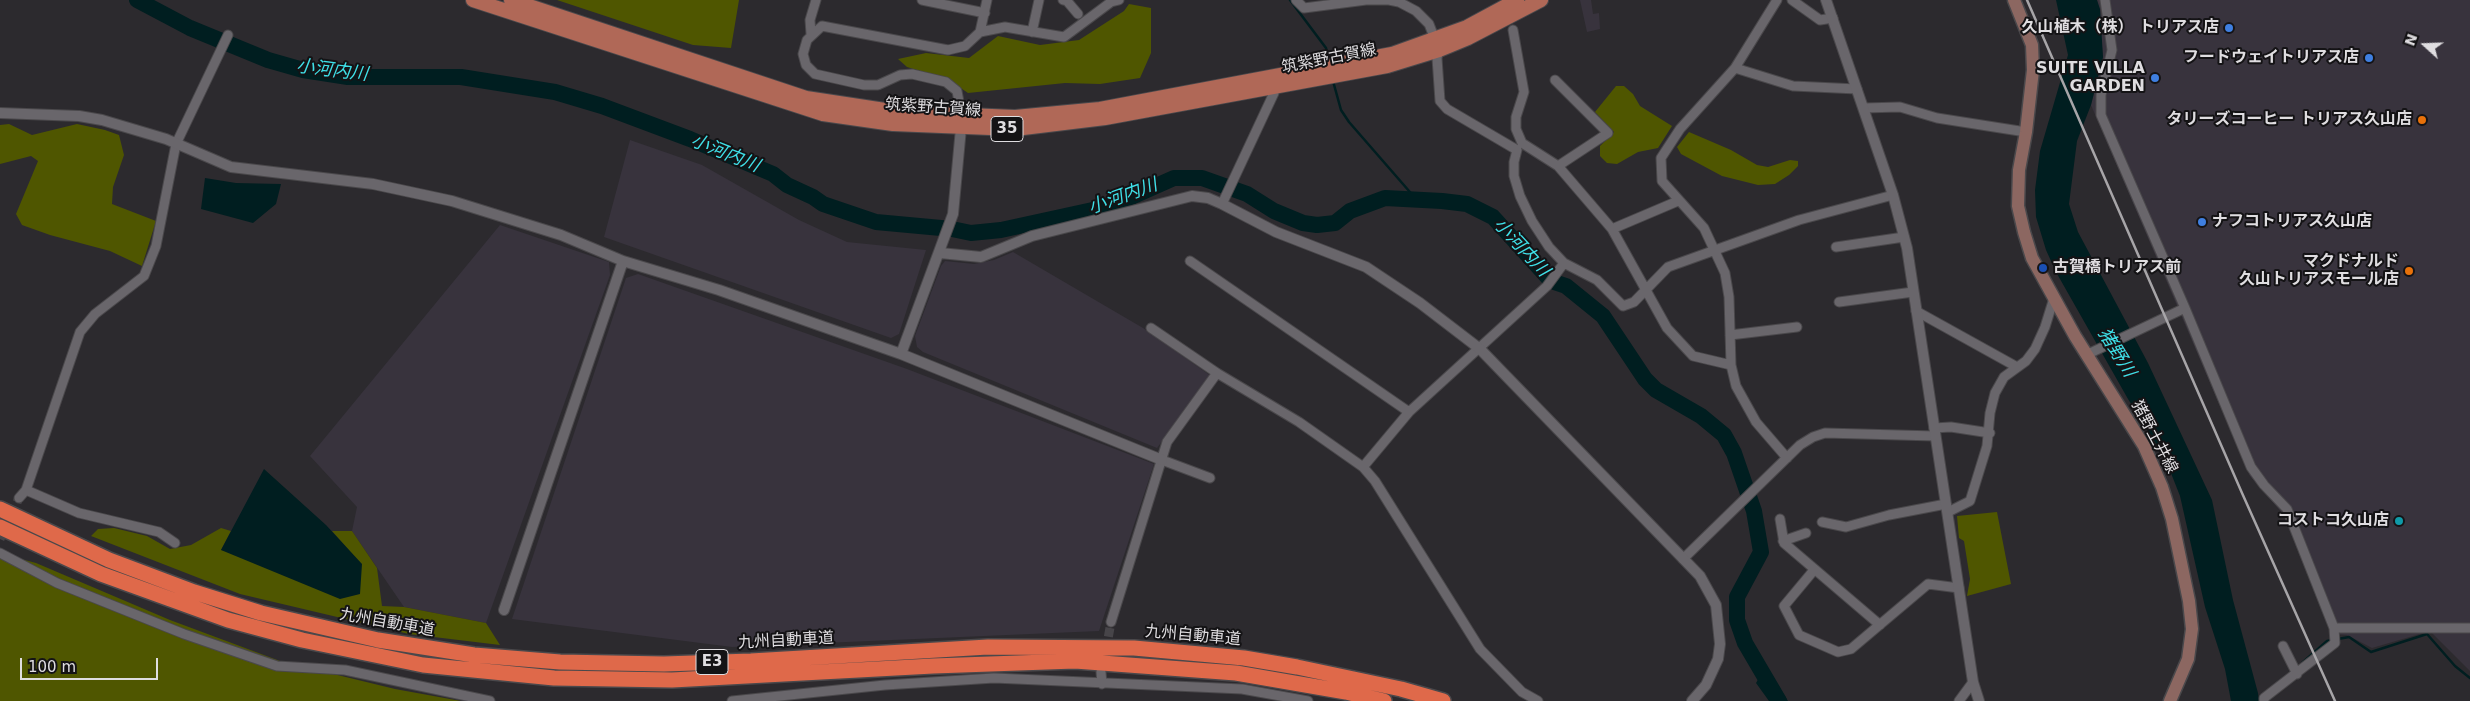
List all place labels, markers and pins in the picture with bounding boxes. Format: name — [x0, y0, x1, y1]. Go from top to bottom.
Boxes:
place label: 久山植木（株） トリアス店 — [2021, 18, 2219, 38]
marker: 久山植木（株） トリアス店 — [2223, 22, 2235, 34]
place label: フードウェイトリアス店 — [2183, 48, 2359, 68]
marker: フードウェイトリアス店 — [2363, 52, 2375, 64]
place label: SUITE VILLA GARDEN — [2036, 59, 2145, 97]
marker: SUITE VILLA GARDEN — [2149, 72, 2161, 84]
place label: タリーズコーヒー トリアス久山店 — [2166, 110, 2412, 130]
marker: タリーズコーヒー トリアス久山店 — [2416, 114, 2428, 126]
place label: ナフコトリアス久山店 — [2212, 212, 2372, 232]
marker: ナフコトリアス久山店 — [2196, 216, 2208, 228]
place label: マクドナルド 久山トリアスモール店 — [2239, 252, 2399, 290]
place label: 古賀橋トリアス前 — [2053, 258, 2181, 278]
marker: 古賀橋トリアス前 — [2037, 262, 2049, 274]
marker: マクドナルド 久山トリアスモール店 — [2403, 265, 2415, 277]
place label: コストコ久山店 — [2277, 511, 2389, 531]
marker: コストコ久山店 — [2393, 515, 2405, 527]

